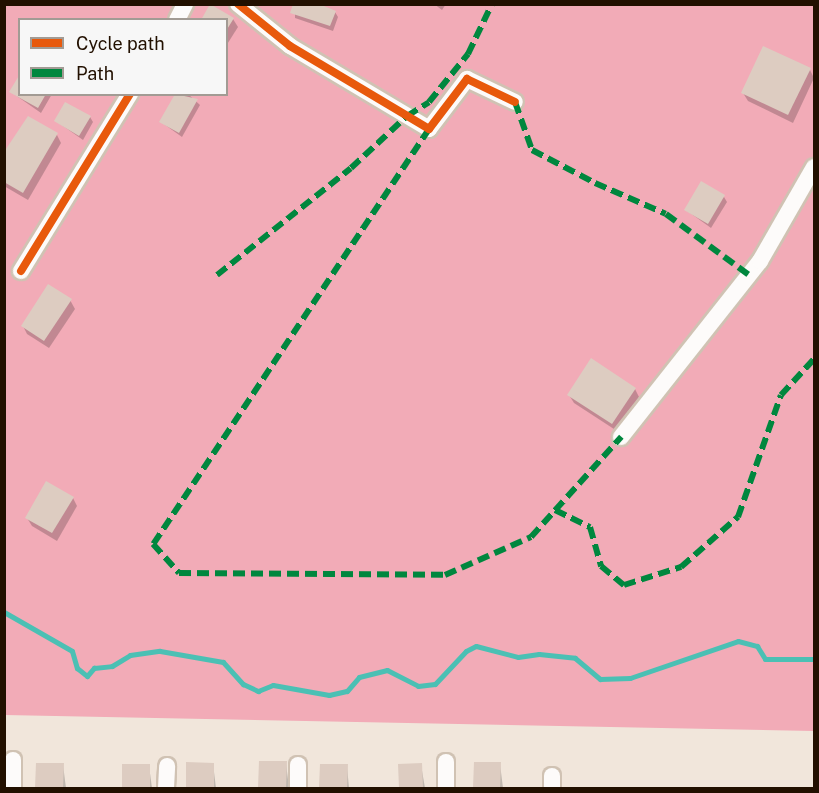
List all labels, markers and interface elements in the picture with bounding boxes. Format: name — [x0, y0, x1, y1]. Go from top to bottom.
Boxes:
legend — [18, 18, 228, 96]
text: Cycle path — [76, 33, 165, 54]
text: Path — [76, 63, 114, 84]

